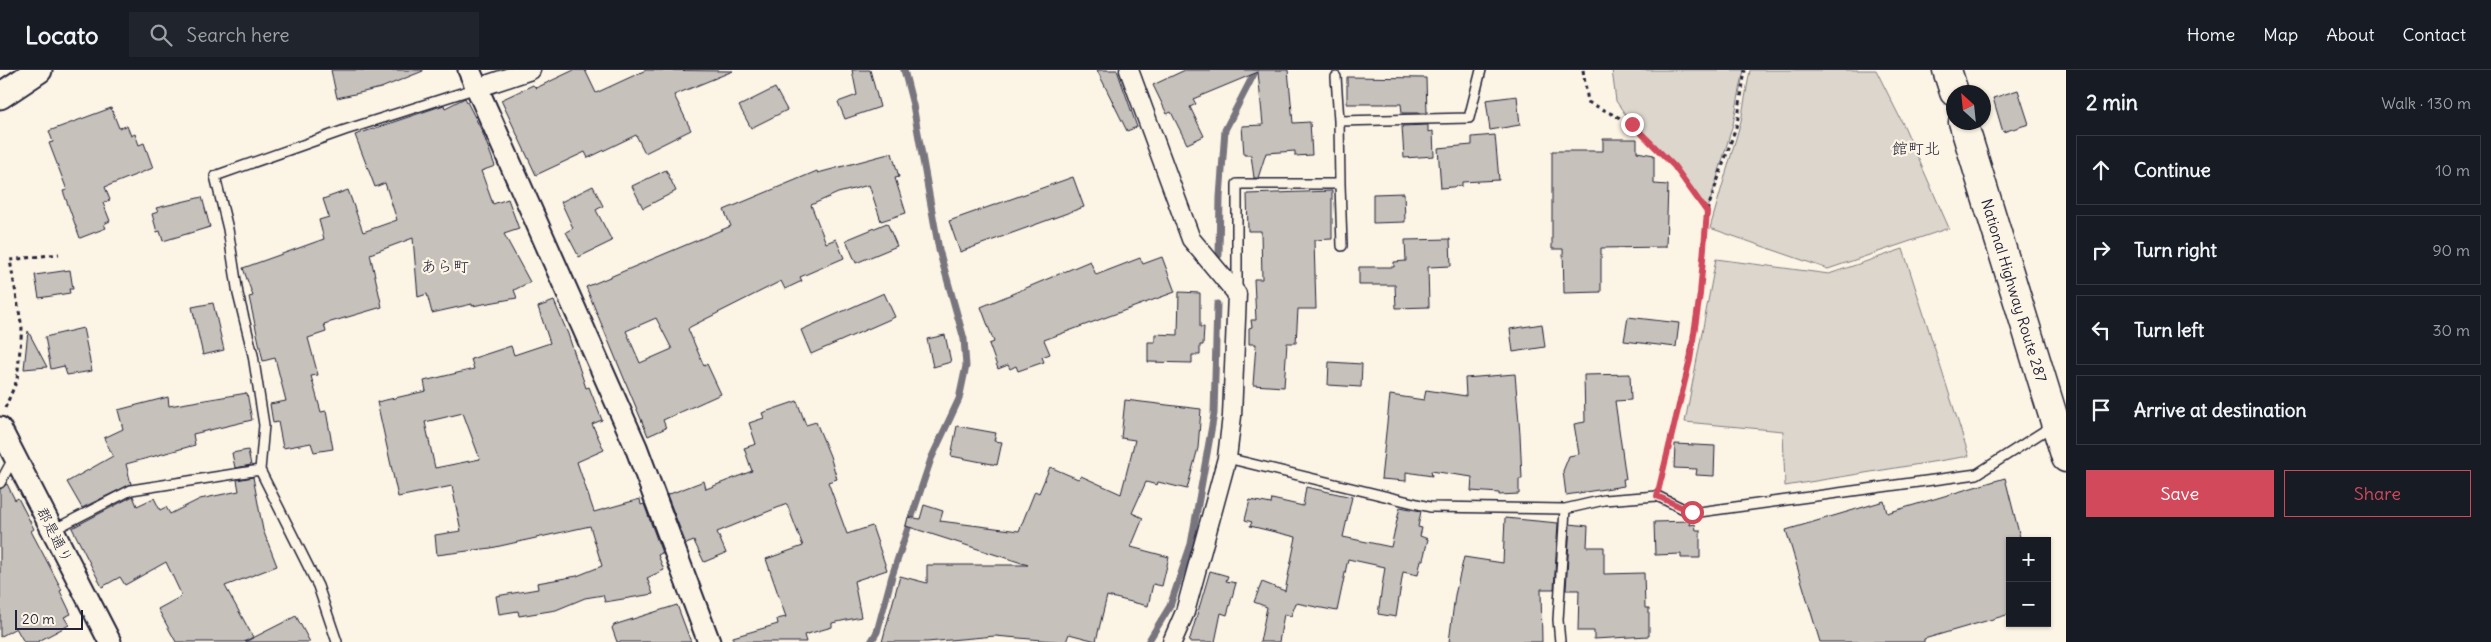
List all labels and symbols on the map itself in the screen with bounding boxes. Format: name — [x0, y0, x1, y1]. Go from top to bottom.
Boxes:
north arrow — [1946, 85, 1991, 130]
route end — [1621, 113, 1644, 136]
district label: 館町北 — [1892, 138, 1940, 158]
street label: National Highway Route 287 — [1978, 196, 2052, 384]
district label: あら町 — [421, 256, 469, 276]
route start — [1681, 501, 1704, 524]
street label: 郡是通り — [33, 504, 77, 566]
scale bar — [15, 607, 82, 630]

